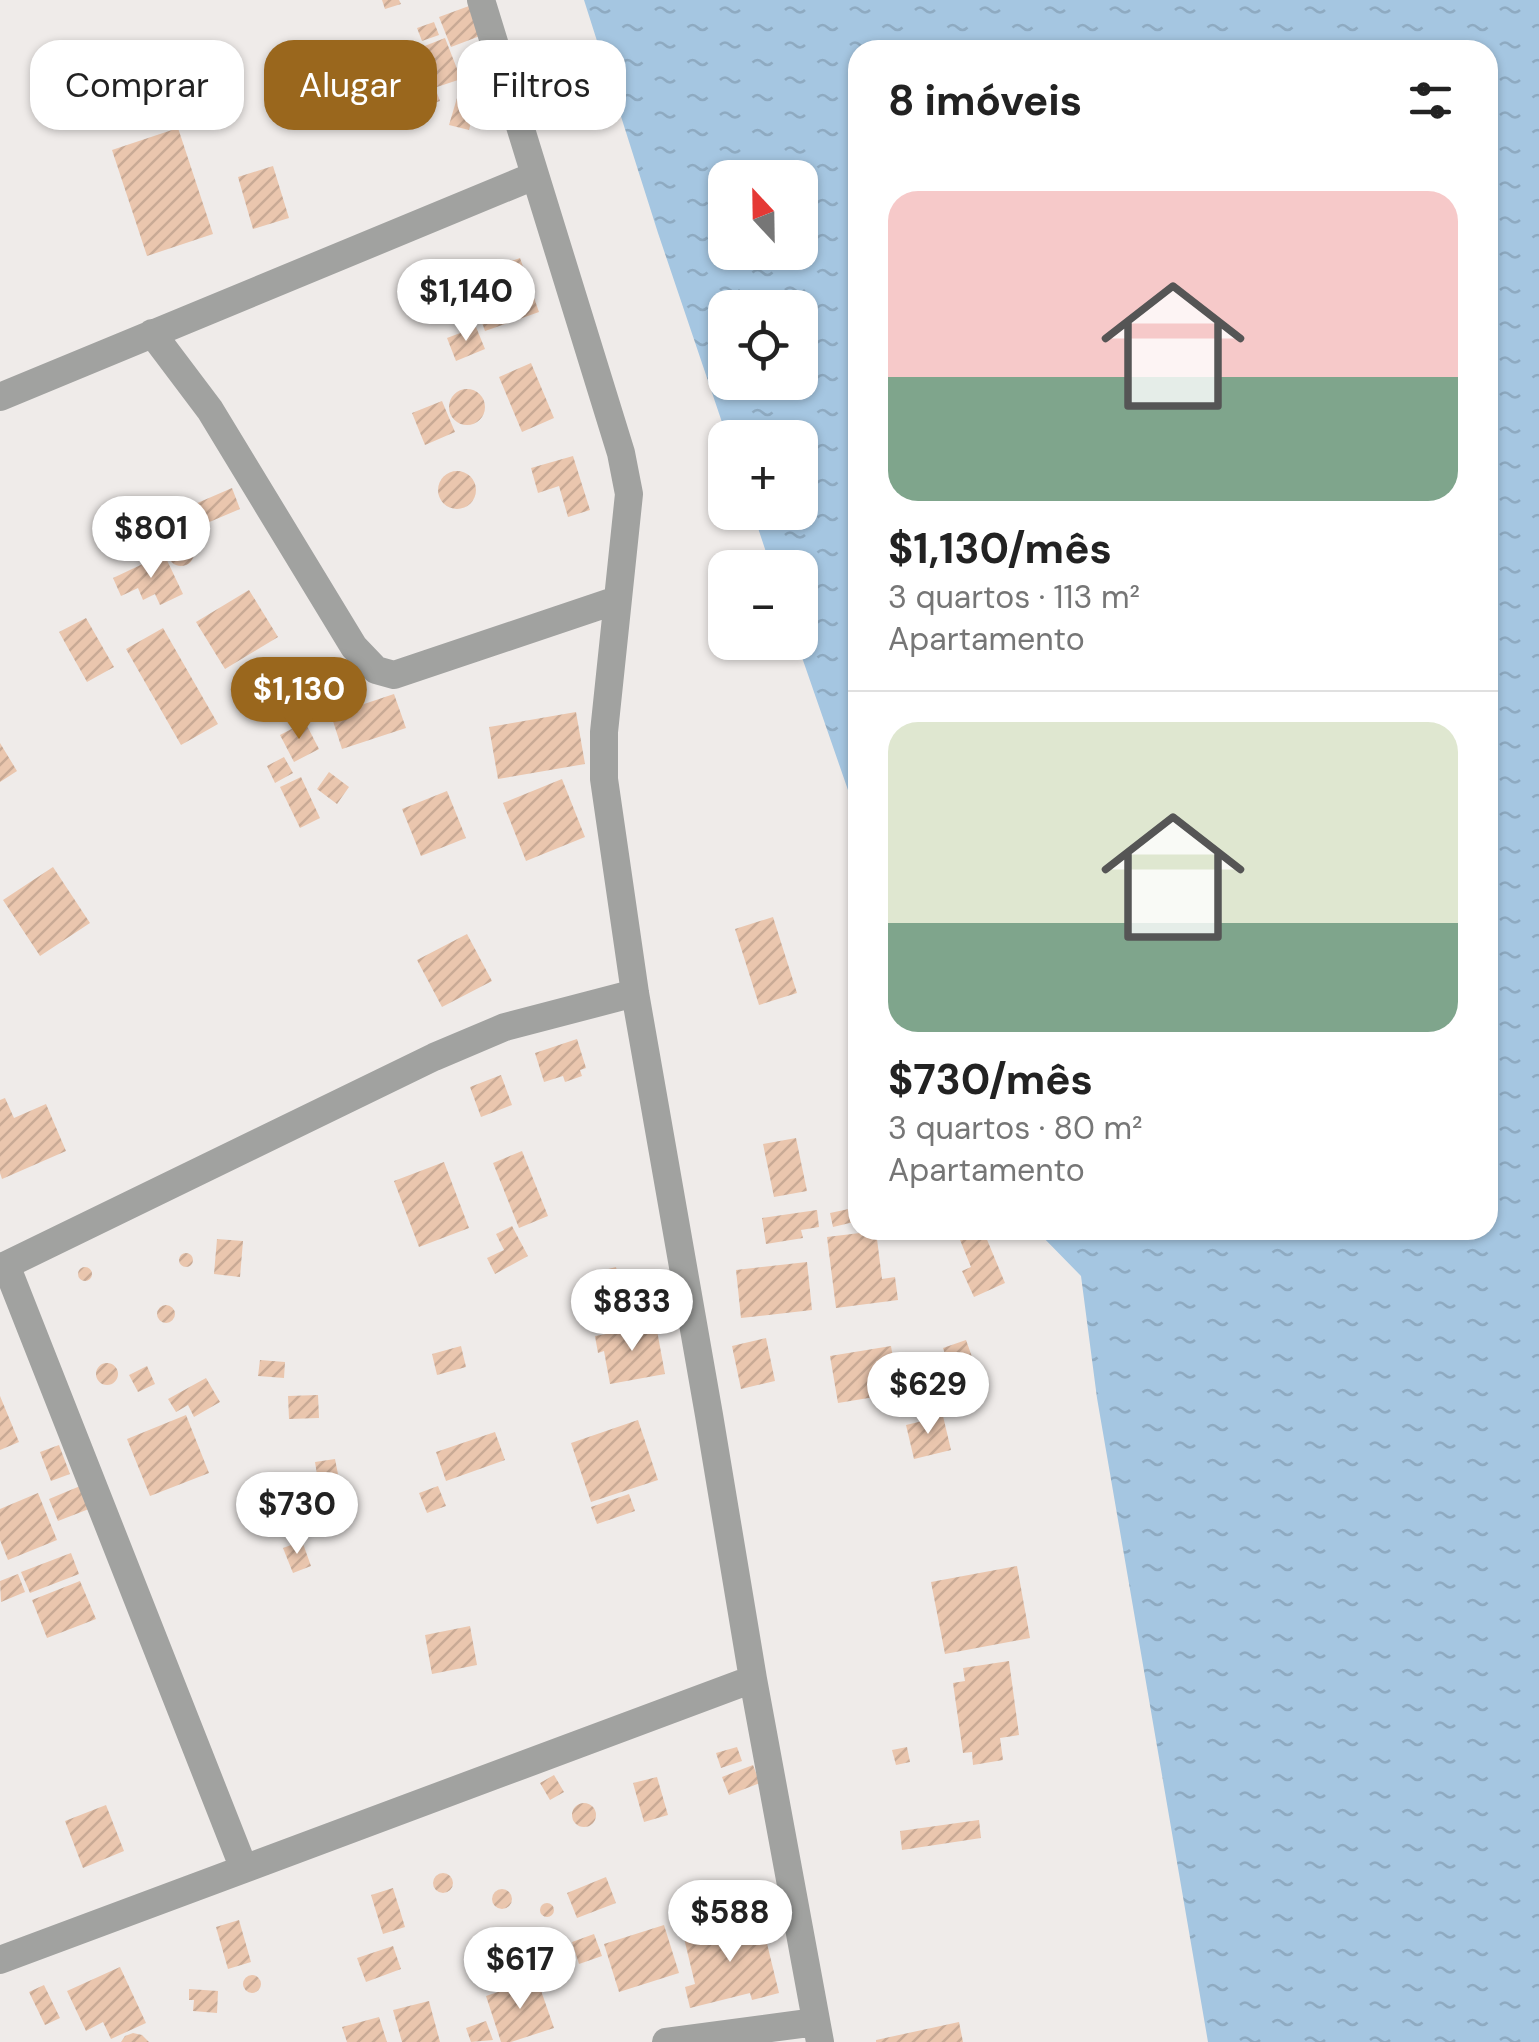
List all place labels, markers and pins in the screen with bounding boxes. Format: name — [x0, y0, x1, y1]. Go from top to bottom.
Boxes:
pin: $1,140 — [385, 259, 547, 344]
pin: $801 — [92, 496, 210, 581]
pin: $1,130 — [218, 657, 380, 742]
pin: $833 — [573, 1269, 691, 1354]
pin: $629 — [869, 1352, 987, 1437]
pin: $730 — [238, 1472, 356, 1557]
pin: $588 — [671, 1880, 789, 1965]
pin: $617 — [461, 1927, 579, 2012]

